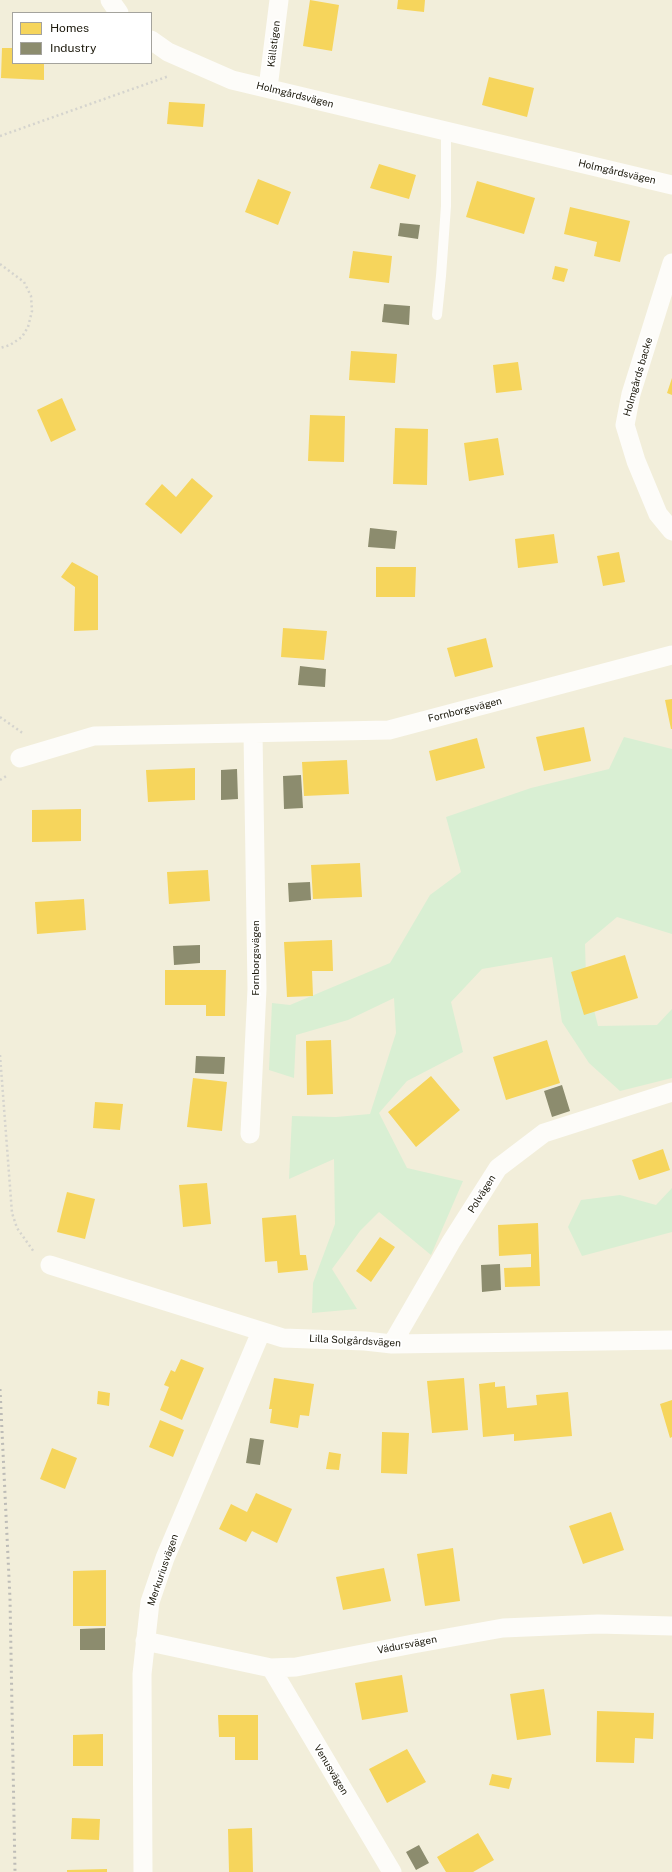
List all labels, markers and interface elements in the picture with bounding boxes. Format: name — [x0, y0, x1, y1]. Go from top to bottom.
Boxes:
legend — [12, 12, 152, 64]
street label: Källstigen — [265, 20, 283, 68]
text: Homes — [50, 21, 89, 35]
text: Industry — [50, 41, 96, 55]
street label: Holmgårdsvägen — [255, 80, 335, 110]
street label: Holmgårdsvägen — [577, 157, 657, 187]
street label: Holmgårds backe — [621, 336, 655, 418]
street label: Fornborgsvägen — [427, 695, 503, 725]
street label: Fornborgsvägen — [250, 920, 262, 996]
street label: Polvägen — [466, 1173, 498, 1215]
street label: Lilla Solgårdsvägen — [309, 1333, 401, 1349]
street label: Merkuriusvägen — [145, 1533, 181, 1607]
street label: Vädursvägen — [376, 1633, 438, 1657]
street label: Venusvägen — [311, 1743, 351, 1797]

